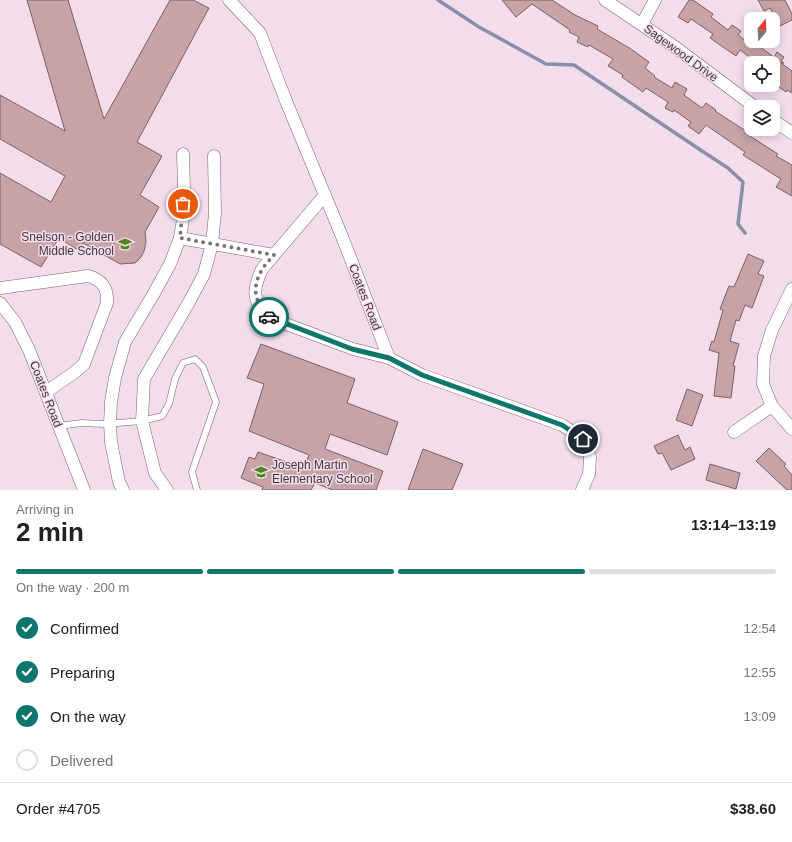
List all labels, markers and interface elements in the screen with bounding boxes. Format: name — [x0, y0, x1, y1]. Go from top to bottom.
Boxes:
north arrow — [744, 12, 780, 48]
map controls — [744, 12, 780, 136]
street label: Sagewood Drive — [641, 21, 721, 85]
button: locate — [744, 56, 780, 92]
button: layers — [744, 100, 780, 136]
pin — [166, 187, 200, 221]
icon: bag — [172, 193, 194, 215]
place label: Snelson - Golden Middle School — [21, 230, 114, 258]
school or university icon: Snelson - Golden Middle School — [117, 236, 133, 252]
street label: Coates Road — [346, 262, 384, 332]
courier — [249, 297, 289, 337]
icon: car — [258, 306, 280, 328]
street label: Coates Road — [27, 359, 65, 429]
pin — [566, 422, 600, 456]
icon: home — [572, 428, 594, 450]
place label: Joseph Martin Elementary School — [272, 458, 373, 486]
school or university icon: Joseph Martin Elementary School — [253, 464, 269, 480]
text: Arriving in — [16, 502, 74, 517]
text: 13:14–13:19 — [691, 516, 776, 533]
text: 2 min — [16, 517, 84, 547]
text: On the way · 200 m — [16, 580, 129, 595]
icon: check — [16, 617, 38, 639]
text: Confirmed — [50, 620, 119, 637]
text: 12:54 — [743, 621, 776, 636]
icon: check — [16, 661, 38, 683]
text: Preparing — [50, 664, 115, 681]
text: 12:55 — [743, 665, 776, 680]
icon: check — [16, 705, 38, 727]
text: On the way — [50, 708, 126, 725]
text: 13:09 — [743, 709, 776, 724]
text: Delivered — [50, 752, 113, 769]
text: Order #4705 — [16, 800, 100, 817]
text: $38.60 — [730, 800, 776, 817]

